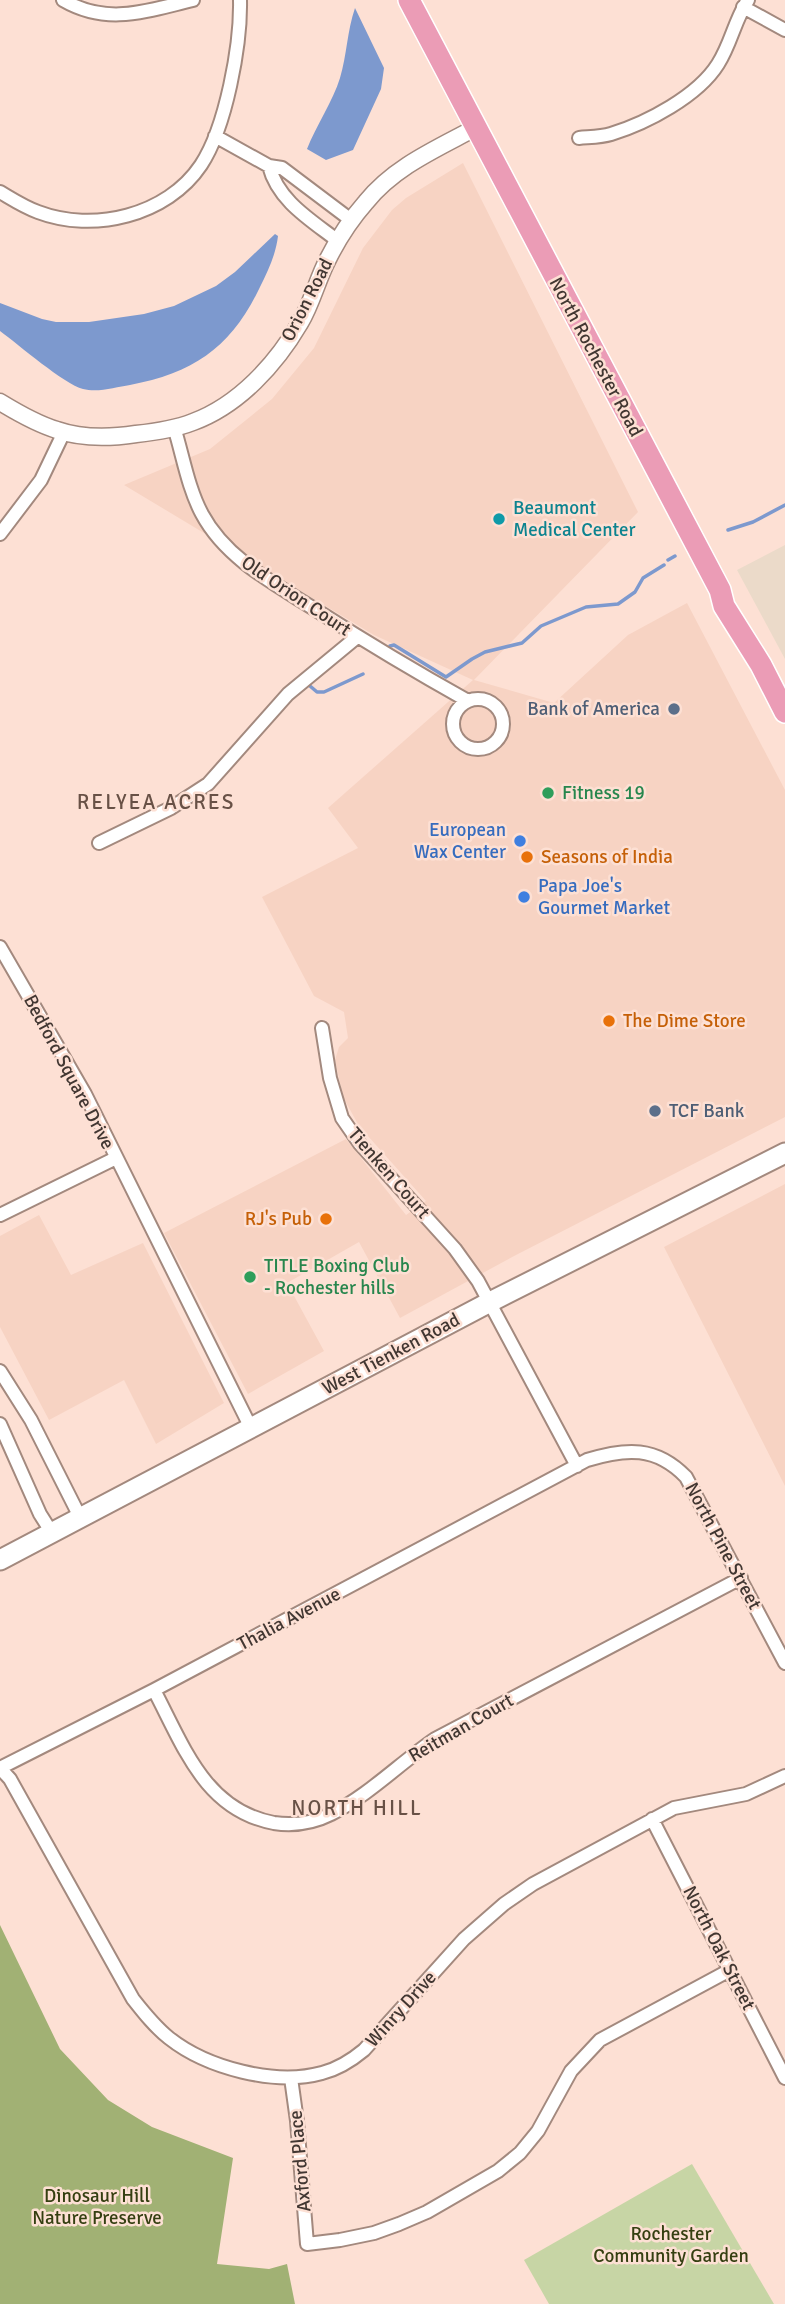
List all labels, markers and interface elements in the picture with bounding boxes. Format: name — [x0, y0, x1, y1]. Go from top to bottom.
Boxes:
street label: Orion Road — [276, 254, 338, 346]
street label: North Rochester Road — [544, 273, 648, 441]
place label: Beaumont Medical Center — [513, 496, 636, 542]
marker: Beaumont Medical Center — [491, 511, 507, 527]
street label: Old Orion Court — [237, 550, 356, 642]
place label: Bank of America — [527, 697, 660, 721]
marker: Bank of America — [666, 701, 682, 717]
place label: Fitness 19 — [562, 781, 645, 805]
marker: Fitness 19 — [540, 785, 556, 801]
district label: RELYEA ACRES — [77, 789, 235, 815]
place label: European Wax Center — [414, 818, 506, 864]
marker: European Wax Center — [512, 833, 528, 849]
place label: Seasons of India — [541, 845, 673, 869]
marker: Seasons of India — [519, 849, 535, 865]
place label: Papa Joe's Gourmet Market — [538, 874, 671, 920]
marker: Papa Joe's Gourmet Market — [516, 889, 532, 905]
street label: Bedford Square Drive — [18, 991, 120, 1153]
place label: The Dime Store — [623, 1009, 746, 1033]
marker: The Dime Store — [601, 1013, 617, 1029]
place label: TCF Bank — [669, 1099, 745, 1123]
marker: TCF Bank — [647, 1103, 663, 1119]
street label: Tienken Court — [343, 1122, 435, 1224]
place label: RJ's Pub — [245, 1207, 312, 1231]
marker: RJ's Pub — [318, 1211, 334, 1227]
place label: TITLE Boxing Club - Rochester hills — [264, 1254, 410, 1300]
marker: TITLE Boxing Club - Rochester hills — [242, 1269, 258, 1285]
street label: West Tienken Road — [318, 1308, 464, 1400]
street label: North Pine Street — [679, 1478, 767, 1614]
street label: Thalia Avenue — [233, 1582, 345, 1656]
street label: Reitman Court — [404, 1688, 518, 1768]
district label: NORTH HILL — [291, 1795, 423, 1821]
street label: North Oak Street — [677, 1882, 761, 2015]
street label: Winry Drive — [360, 1966, 442, 2052]
street label: Axford Place — [284, 2109, 316, 2213]
park label: Dinosaur Hill Nature Preserve — [32, 2184, 162, 2230]
park label: Rochester Community Garden — [593, 2222, 749, 2268]

